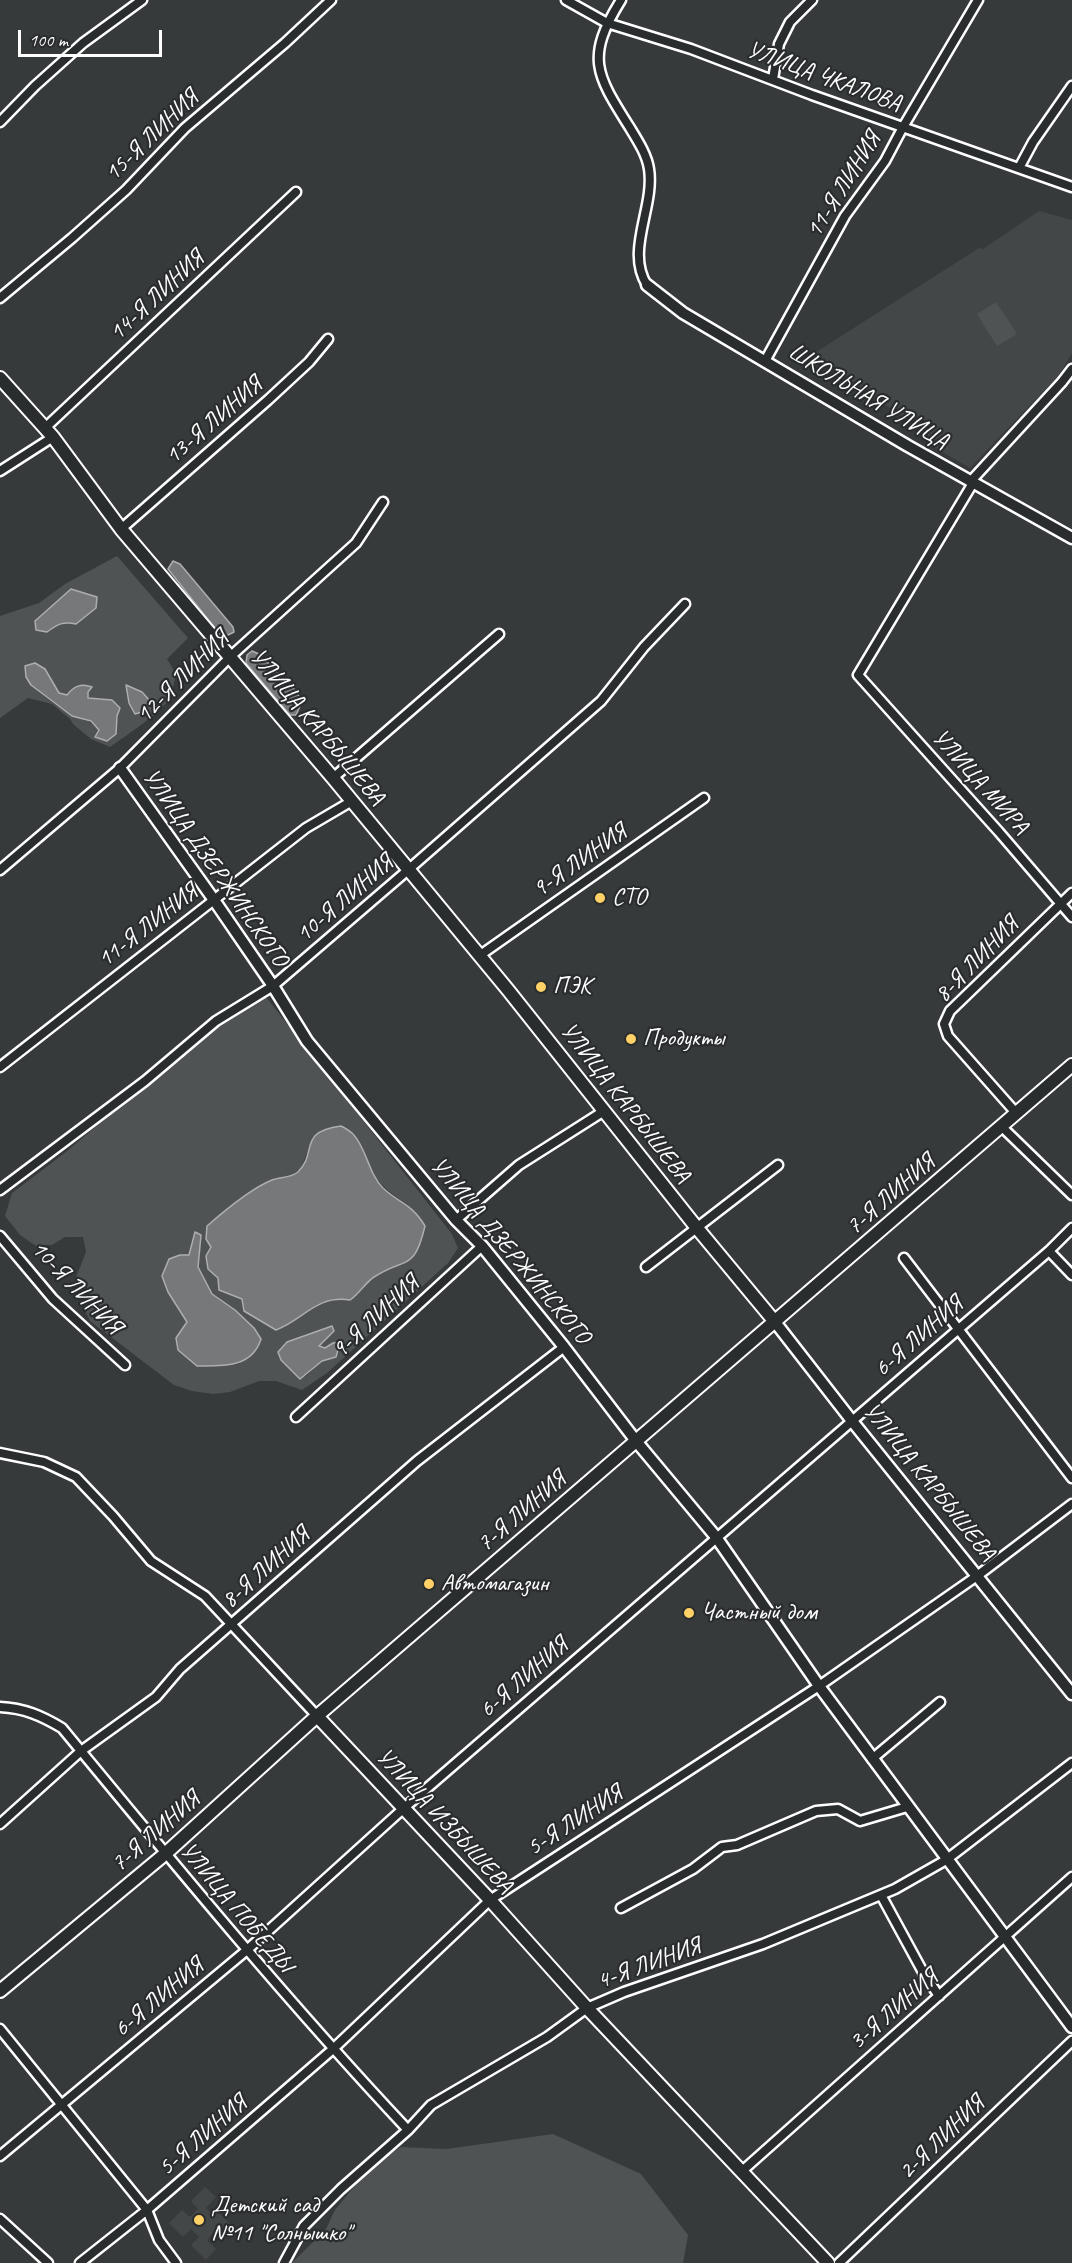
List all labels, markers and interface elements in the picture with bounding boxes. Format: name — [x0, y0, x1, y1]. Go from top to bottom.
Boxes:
scale bar — [21, 18, 165, 56]
text: 100 m — [29, 29, 68, 51]
street label: УЛИЦА ЧКАЛОВА — [743, 36, 905, 118]
street label: 15-Я ЛИНИЯ — [99, 84, 205, 188]
street label: 11-Я ЛИНИЯ — [800, 127, 888, 243]
street label: 14-Я ЛИНИЯ — [104, 245, 210, 347]
street label: ШКОЛЬНАЯ УЛИЦА — [783, 338, 953, 456]
street label: 13-Я ЛИНИЯ — [160, 371, 268, 471]
street label: 12-Я ЛИНИЯ — [131, 625, 235, 729]
street label: УЛИЦА КАРБЫШЕВА — [243, 643, 391, 811]
street label: УЛИЦА МИРА — [926, 724, 1034, 840]
street label: УЛИЦА ДЗЕРЖИНСКОГО — [136, 764, 294, 972]
street label: 9-Я ЛИНИЯ — [527, 818, 633, 904]
street label: 10-Я ЛИНИЯ — [291, 849, 399, 949]
street label: 11-Я ЛИНИЯ — [92, 878, 204, 974]
place label: СТО — [612, 884, 646, 912]
marker: СТО — [593, 891, 607, 905]
street label: 8-Я ЛИНИЯ — [929, 911, 1025, 1009]
place label: ПЭК — [553, 973, 591, 1001]
marker: ПЭК — [534, 980, 548, 994]
street label: УЛИЦА КАРБЫШЕВА — [554, 1017, 696, 1189]
place label: Продукты — [643, 1025, 725, 1053]
marker: Продукты — [624, 1032, 638, 1046]
street label: 7-Я ЛИНИЯ — [841, 1149, 941, 1241]
street label: УЛИЦА ДЗЕРЖИНСКОГО — [424, 1152, 596, 1350]
street label: 10-Я ЛИНИЯ — [24, 1235, 128, 1341]
street label: 9-Я ЛИНИЯ — [327, 1270, 425, 1364]
street label: 6-Я ЛИНИЯ — [869, 1291, 969, 1383]
street label: УЛИЦА КАРБЫШЕВА — [856, 1397, 1002, 1567]
street label: 7-Я ЛИНИЯ — [472, 1466, 572, 1558]
street label: 8-Я ЛИНИЯ — [216, 1521, 316, 1615]
place label: Автомагазин — [441, 1570, 548, 1598]
marker: Автомагазин — [422, 1577, 436, 1591]
place label: Частный дом — [701, 1599, 817, 1627]
marker: Частный дом — [682, 1606, 696, 1620]
street label: 6-Я ЛИНИЯ — [474, 1632, 574, 1724]
street label: УЛИЦА ИЗБЫШЕВА — [369, 1743, 519, 1899]
street label: 5-Я ЛИНИЯ — [522, 1779, 628, 1863]
street label: 7-Я ЛИНИЯ — [106, 1786, 206, 1878]
street label: УЛИЦА ПОБЕДЫ — [173, 1837, 299, 1979]
street label: 4-Я ЛИНИЯ — [593, 1932, 705, 1996]
street label: 6-Я ЛИНИЯ — [108, 1952, 210, 2044]
street label: 3-Я ЛИНИЯ — [844, 1964, 944, 2056]
street label: 5-Я ЛИНИЯ — [153, 2090, 253, 2182]
street label: 2-Я ЛИНИЯ — [893, 2090, 991, 2186]
place label: Детский сад №11 "Солнышко" — [211, 2192, 351, 2248]
marker: Детский сад №11 "Солнышко" — [192, 2213, 206, 2227]

